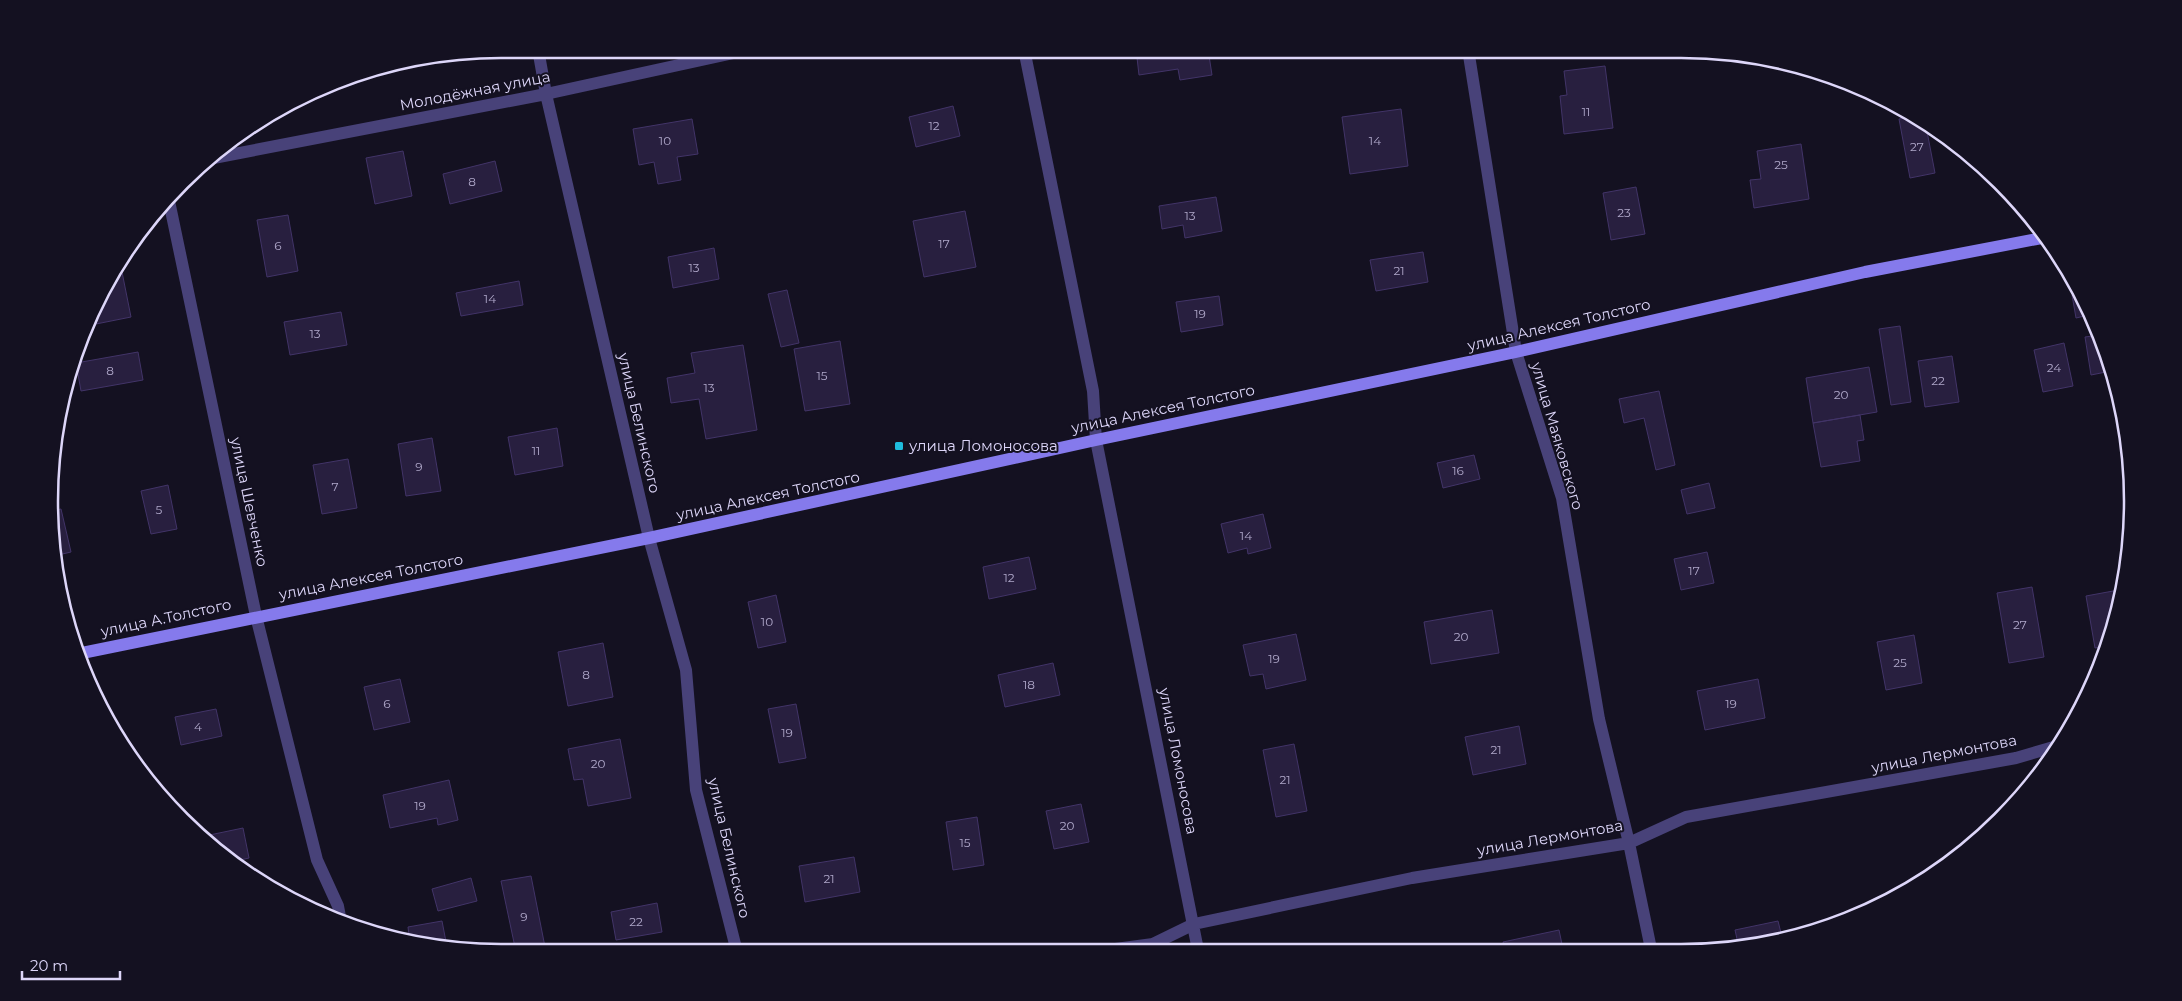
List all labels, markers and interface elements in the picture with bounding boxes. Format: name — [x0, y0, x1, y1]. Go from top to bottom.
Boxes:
street label: Молодёжная улица — [398, 67, 552, 114]
house number: 11 — [1582, 104, 1590, 119]
house number: 12 — [928, 118, 940, 133]
house number: 10 — [659, 133, 671, 148]
house number: 14 — [1369, 133, 1381, 148]
house number: 27 — [1910, 139, 1924, 154]
house number: 25 — [1774, 157, 1788, 172]
house number: 8 — [468, 174, 476, 189]
house number: 23 — [1617, 205, 1631, 220]
house number: 13 — [1184, 208, 1196, 223]
house number: 17 — [938, 236, 950, 251]
house number: 6 — [274, 238, 282, 253]
house number: 13 — [688, 260, 700, 275]
house number: 21 — [1393, 263, 1405, 278]
house number: 14 — [484, 291, 496, 306]
street label: улица Алексея Толстого — [1464, 294, 1652, 355]
house number: 19 — [1194, 306, 1206, 321]
house number: 13 — [309, 326, 321, 341]
street label: улица Белинского — [614, 350, 665, 495]
street label: улица Маяковского — [1527, 359, 1588, 512]
house number: 24 — [2047, 360, 2061, 375]
house number: 8 — [106, 363, 114, 378]
house number: 15 — [816, 368, 828, 383]
house number: 22 — [1931, 373, 1945, 388]
house number: 13 — [703, 380, 715, 395]
street label: улица Алексея Толстого — [1068, 380, 1257, 437]
house number: 20 — [1834, 387, 1848, 402]
street label: улица Шевченко — [226, 434, 272, 568]
place label: улица Ломоносова — [908, 436, 1058, 455]
marker: улица Ломоносова — [893, 440, 905, 452]
house number: 11 — [532, 443, 540, 458]
house number: 9 — [415, 459, 423, 474]
house number: 16 — [1452, 463, 1464, 478]
street label: улица Алексея Толстого — [673, 467, 862, 524]
house number: 7 — [331, 479, 339, 494]
house number: 5 — [156, 502, 163, 517]
house number: 14 — [1240, 528, 1252, 543]
street label: улица Алексея Толстого — [276, 549, 465, 604]
house number: 17 — [1688, 563, 1700, 578]
house number: 12 — [1003, 570, 1015, 585]
street label: улица А.Толстого — [98, 594, 233, 641]
house number: 10 — [761, 614, 773, 629]
house number: 27 — [2013, 617, 2027, 632]
house number: 20 — [1454, 629, 1468, 644]
house number: 19 — [1268, 651, 1280, 666]
house number: 25 — [1893, 655, 1907, 670]
house number: 8 — [582, 667, 590, 682]
house number: 18 — [1023, 677, 1035, 692]
street label: улица Ломоносова — [1155, 685, 1202, 836]
house number: 6 — [383, 696, 391, 711]
house number: 19 — [1725, 696, 1737, 711]
house number: 4 — [194, 719, 202, 734]
house number: 19 — [781, 725, 793, 740]
street label: улица Лермонтова — [1869, 730, 2018, 777]
house number: 21 — [1490, 742, 1502, 757]
house number: 20 — [591, 756, 605, 771]
house number: 21 — [1279, 772, 1291, 787]
street label: улица Белинского — [704, 775, 755, 920]
house number: 19 — [414, 798, 426, 813]
street label: улица Лермонтова — [1475, 815, 1624, 860]
house number: 20 — [1060, 818, 1074, 833]
house number: 15 — [959, 835, 971, 850]
house number: 21 — [823, 871, 835, 886]
house number: 9 — [520, 909, 528, 924]
house number: 22 — [629, 914, 643, 929]
scale bar — [22, 948, 120, 980]
text: 20 m — [30, 956, 68, 975]

